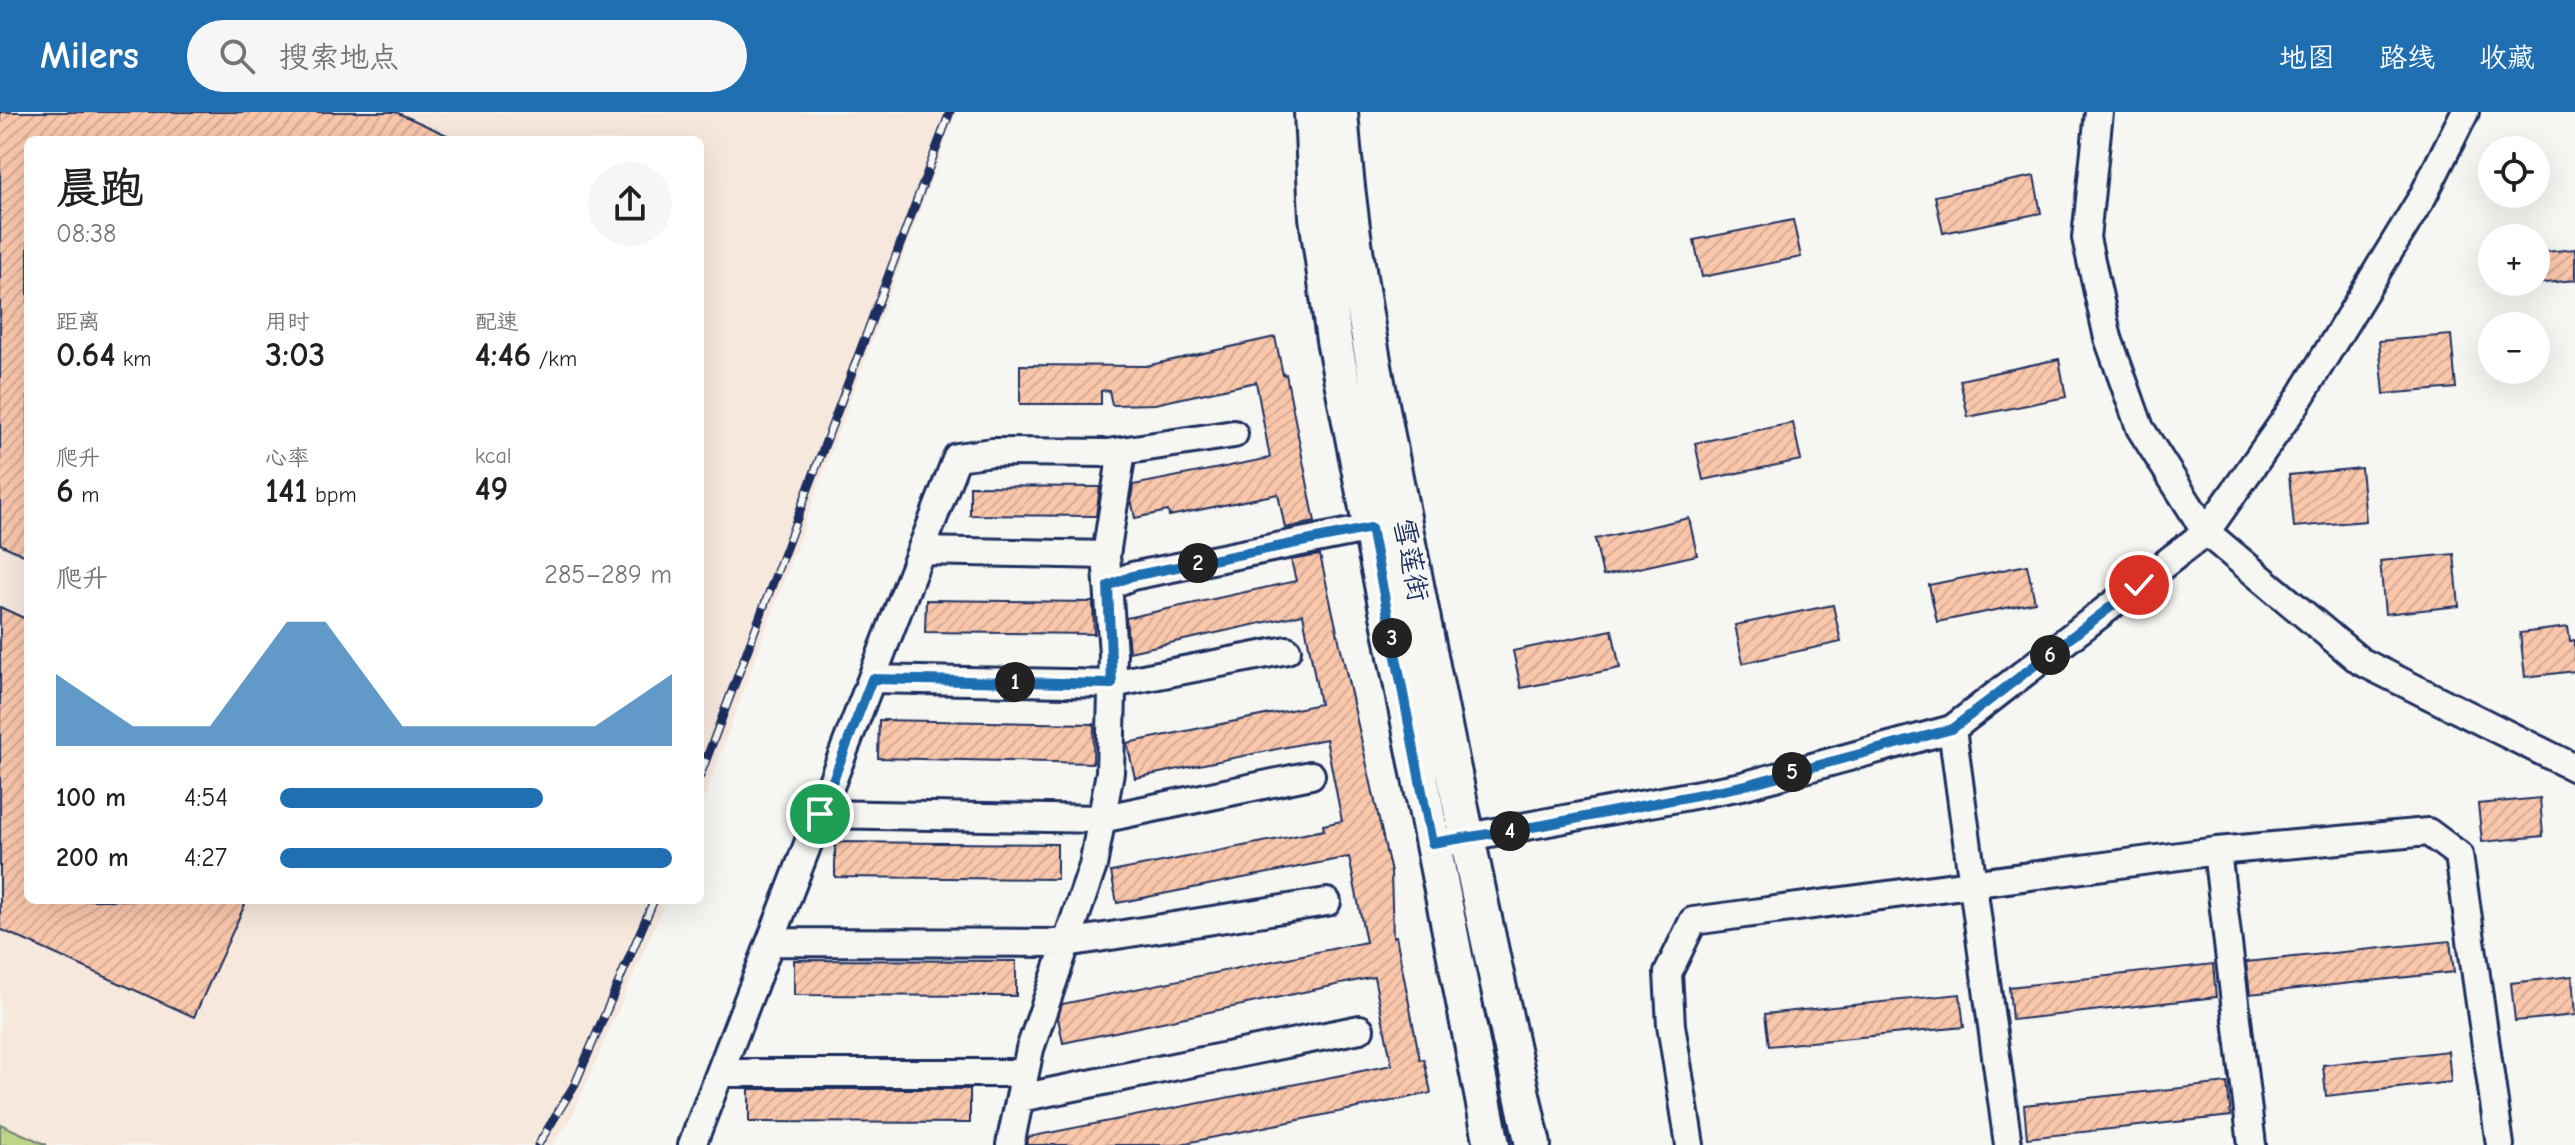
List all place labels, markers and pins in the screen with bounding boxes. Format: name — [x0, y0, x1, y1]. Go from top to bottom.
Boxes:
pin: 2 — [1178, 543, 1218, 583]
pin — [2105, 551, 2173, 619]
pin: 3 — [1372, 618, 1412, 658]
pin: 6 — [2030, 635, 2070, 675]
pin: 1 — [995, 662, 1035, 702]
pin: 5 — [1772, 752, 1812, 792]
pin — [786, 780, 854, 848]
pin: 4 — [1490, 811, 1530, 851]

